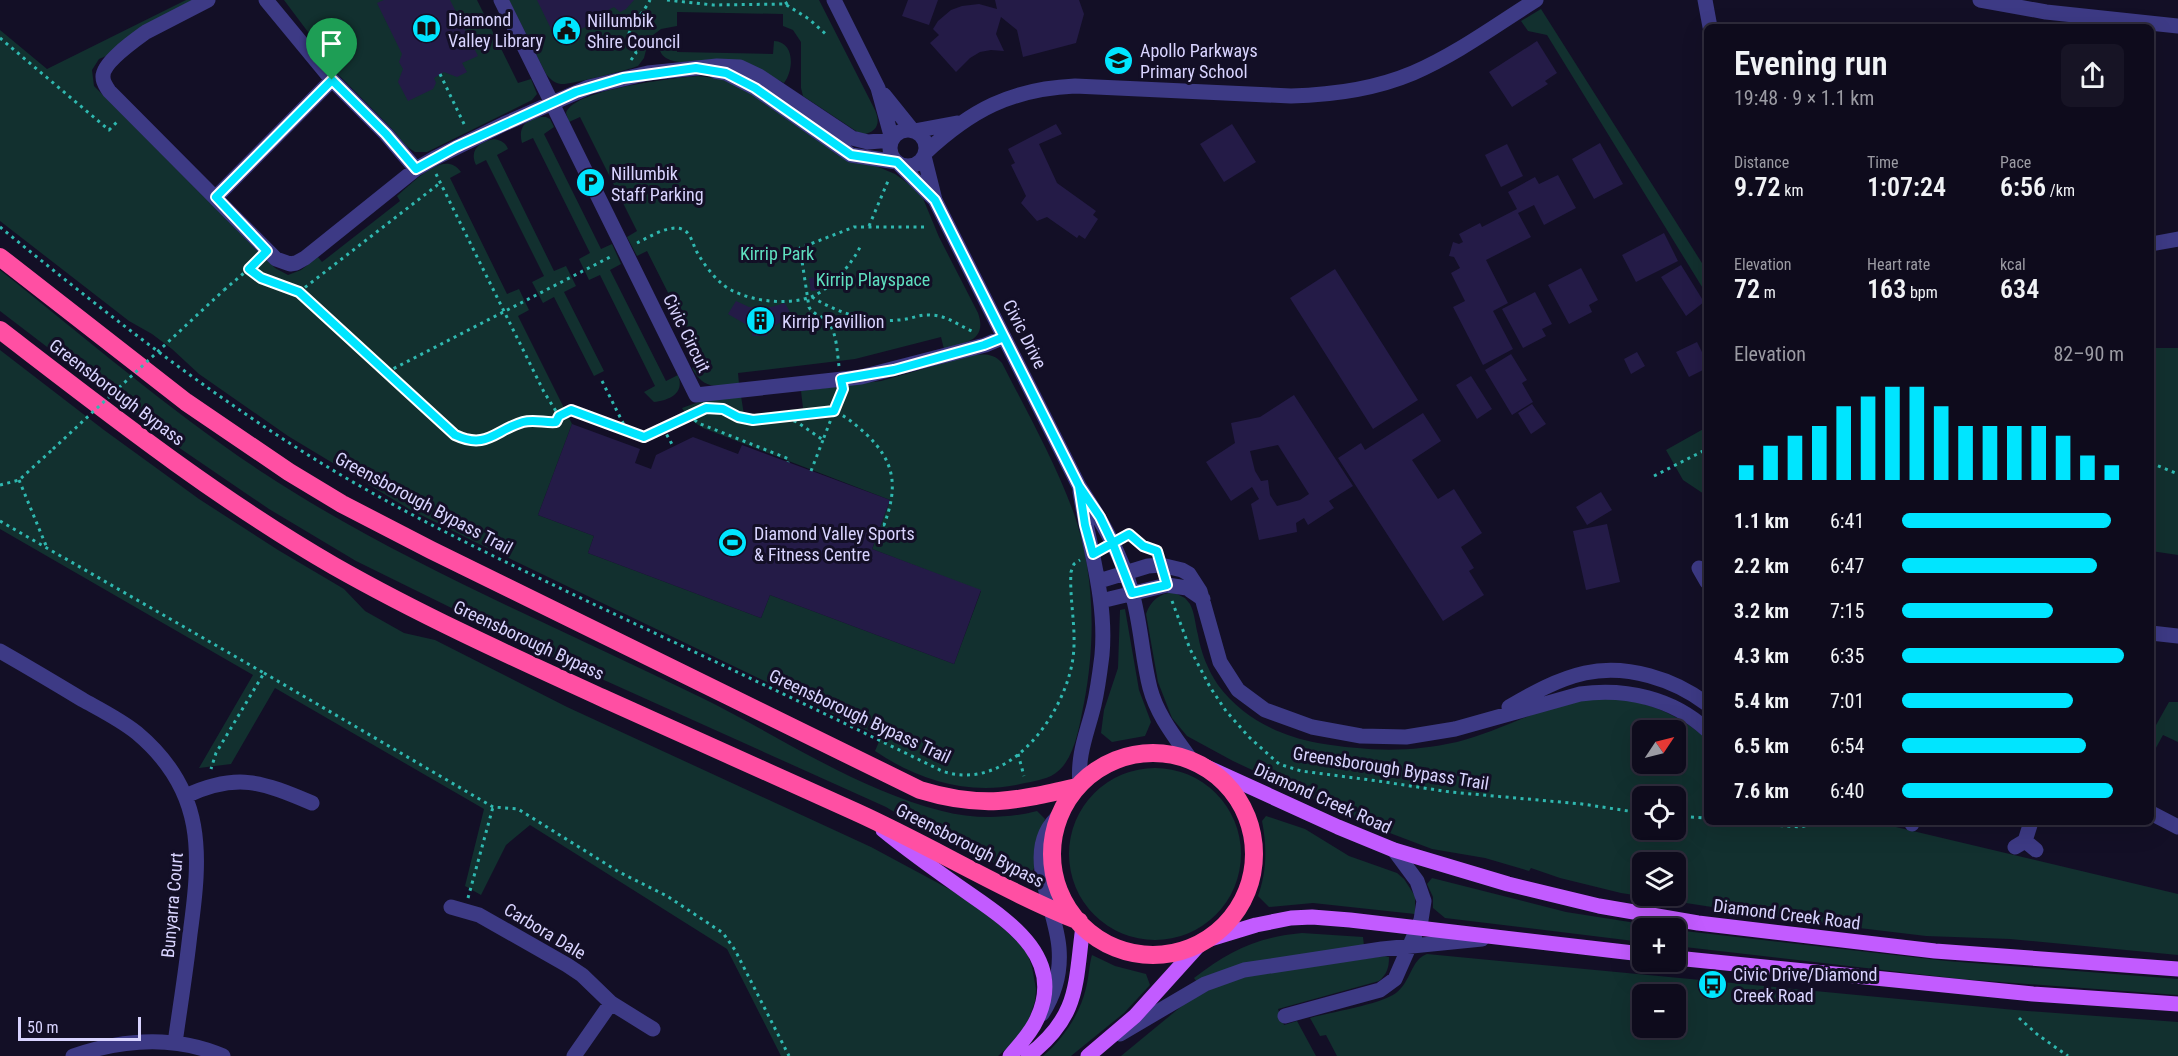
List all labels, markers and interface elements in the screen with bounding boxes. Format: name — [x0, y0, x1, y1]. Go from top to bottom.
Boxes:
place label: Diamond Valley Library — [448, 9, 543, 51]
place label: Nillumbik Shire Council — [587, 10, 680, 52]
library icon: Diamond Valley Library — [411, 13, 443, 45]
public building icon: Nillumbik Shire Council — [550, 14, 582, 46]
pin — [306, 18, 357, 80]
icon: arrive — [315, 27, 348, 60]
place label: Apollo Parkways Primary School — [1140, 40, 1258, 82]
school or university icon: Apollo Parkways Primary School — [1103, 44, 1135, 76]
text: Evening run — [1734, 44, 1888, 83]
button: share — [2061, 44, 2124, 107]
text: 19:48 · 9 × 1.1 km — [1734, 86, 1874, 110]
text: Distance — [1734, 153, 1789, 172]
text: Time — [1867, 153, 1899, 172]
text: Pace — [2000, 153, 2031, 172]
place label: Nillumbik Staff Parking — [611, 163, 704, 205]
parking icon: Nillumbik Staff Parking — [574, 167, 606, 199]
text: 9.72 — [1734, 172, 1781, 202]
text: 1:07:24 — [1867, 172, 1946, 202]
text: 6:56 — [2000, 172, 2046, 202]
text: km — [1781, 181, 1804, 200]
text: /km — [2046, 181, 2075, 200]
park label: Kirrip Park — [740, 243, 814, 264]
text: Elevation — [1734, 255, 1792, 274]
text: Heart rate — [1867, 255, 1930, 274]
text: kcal — [2000, 255, 2026, 274]
park label: Kirrip Playspace — [816, 269, 930, 290]
text: 72 — [1734, 274, 1760, 304]
text: 163 — [1867, 274, 1906, 304]
text: 634 — [2000, 274, 2039, 304]
text: m — [1760, 283, 1776, 302]
text: bpm — [1906, 283, 1938, 302]
street label: Civic Circuit — [659, 290, 715, 376]
street label: Civic Drive — [999, 296, 1051, 372]
building icon: Kirrip Pavillion — [745, 305, 777, 337]
place label: Kirrip Pavillion — [782, 311, 884, 332]
street label: Greensborough Bypass — [45, 334, 189, 450]
text: Elevation — [1734, 342, 1806, 366]
text: 82–90 m — [2053, 342, 2124, 366]
street label: Greensborough Bypass Trail — [332, 447, 516, 559]
text: 1.1 km — [1734, 509, 1789, 533]
text: 6:41 — [1830, 509, 1864, 533]
place label: Diamond Valley Sports & Fitness Centre — [754, 523, 915, 565]
sports icon: Diamond Valley Sports & Fitness Centre — [717, 527, 749, 559]
text: 2.2 km — [1734, 554, 1789, 578]
text: 6:47 — [1830, 554, 1864, 578]
street label: Greensborough Bypass — [450, 596, 608, 684]
text: 3.2 km — [1734, 599, 1789, 623]
text: 7:15 — [1830, 599, 1864, 623]
text: 4.3 km — [1734, 644, 1789, 668]
text: 6:35 — [1830, 644, 1864, 668]
street label: Greensborough Bypass Trail — [766, 665, 954, 767]
text: 5.4 km — [1734, 689, 1789, 713]
text: 7:01 — [1830, 689, 1864, 713]
north arrow — [1632, 720, 1686, 774]
map controls — [1632, 720, 1686, 1038]
text: 6.5 km — [1734, 734, 1789, 758]
text: 6:54 — [1830, 734, 1864, 758]
street label: Greensborough Bypass Trail — [1291, 742, 1491, 794]
street label: Diamond Creek Road — [1251, 758, 1395, 838]
text: 7.6 km — [1734, 779, 1789, 803]
text: 6:40 — [1830, 779, 1864, 803]
button: locate — [1632, 786, 1686, 840]
street label: Greensborough Bypass — [892, 798, 1048, 892]
street label: Bunyarra Court — [157, 851, 187, 959]
button: layers — [1632, 852, 1686, 906]
street label: Diamond Creek Road — [1712, 895, 1862, 933]
street label: Carbora Dale — [500, 898, 590, 964]
button: + — [1632, 918, 1686, 972]
place label: Civic Drive/Diamond Creek Road — [1733, 964, 1877, 1006]
bus stop icon: Civic Drive/Diamond Creek Road — [1696, 968, 1728, 1000]
button: − — [1632, 984, 1686, 1038]
scale bar — [18, 1014, 141, 1042]
text: 50 m — [27, 1018, 59, 1037]

